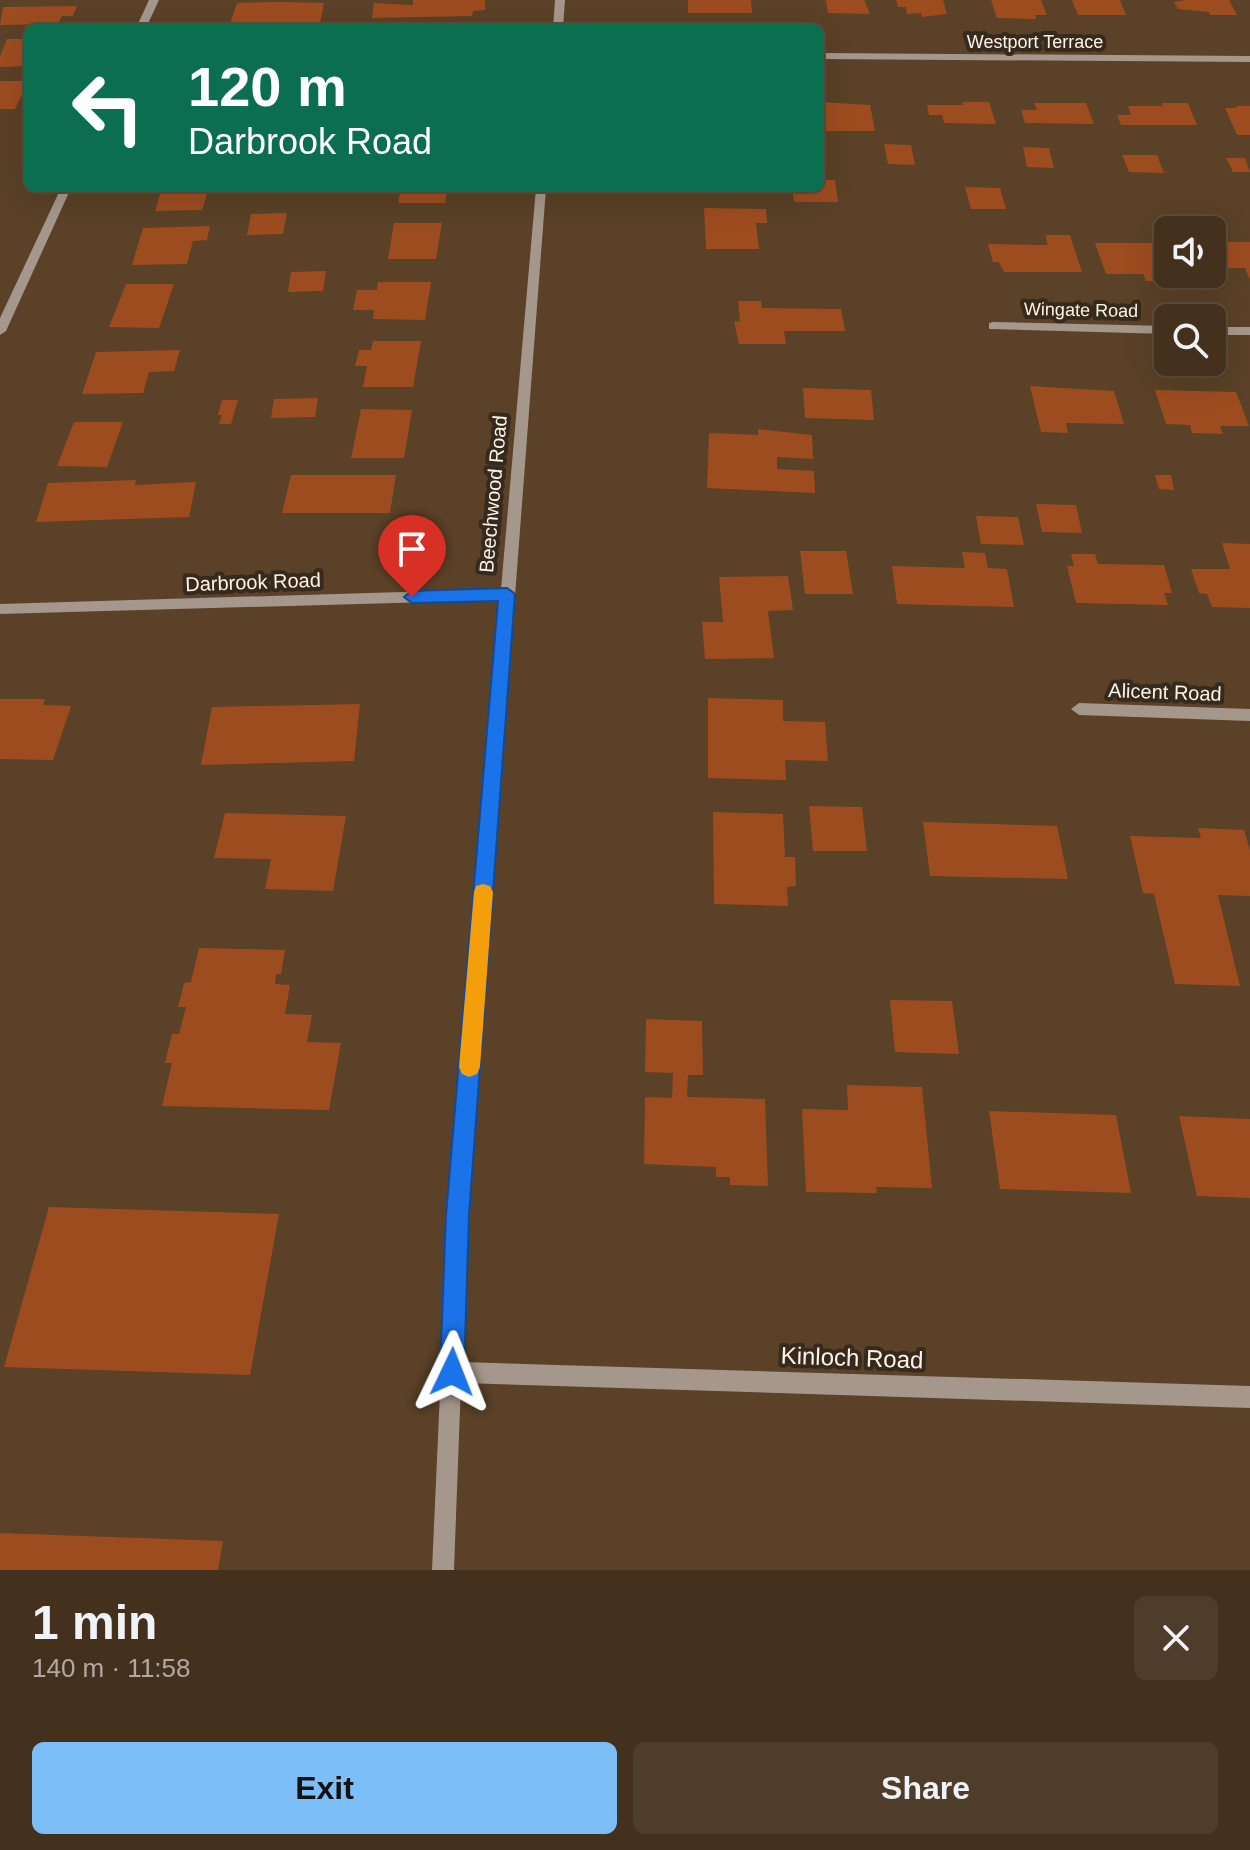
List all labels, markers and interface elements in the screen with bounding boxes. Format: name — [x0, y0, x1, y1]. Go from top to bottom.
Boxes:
street label: Westport Terrace — [967, 32, 1103, 52]
text: 120 m — [188, 55, 347, 118]
icon: left — [56, 56, 160, 160]
text: Darbrook Road — [188, 121, 432, 162]
map controls — [1154, 216, 1226, 376]
button: sound — [1154, 216, 1226, 288]
street label: Wingate Road — [1024, 299, 1138, 321]
button: search — [1154, 304, 1226, 376]
street label: Beechwood Road — [475, 414, 511, 574]
pin — [378, 515, 446, 597]
icon: arrive — [390, 527, 434, 571]
street label: Darbrook Road — [185, 569, 321, 595]
street label: Alicent Road — [1108, 679, 1222, 705]
position arrow — [410, 1330, 494, 1414]
street label: Kinloch Road — [780, 1342, 924, 1373]
text: 1 min — [32, 1596, 157, 1649]
button: close — [1134, 1596, 1218, 1680]
text: 140 m · 11:58 — [32, 1653, 191, 1683]
button: Exit — [32, 1742, 617, 1834]
button: Share — [633, 1742, 1218, 1834]

